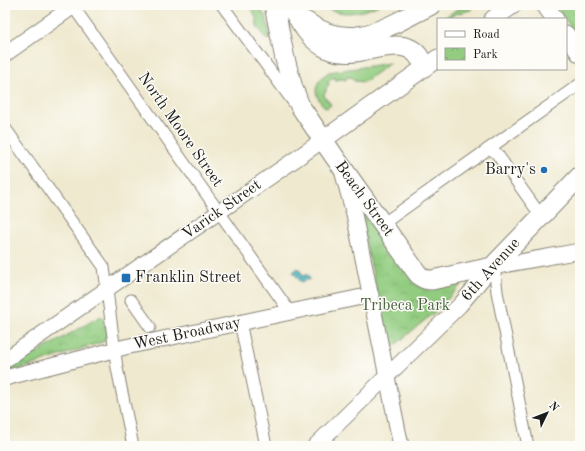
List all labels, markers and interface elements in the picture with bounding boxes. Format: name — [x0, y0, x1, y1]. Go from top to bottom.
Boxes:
legend — [437, 18, 567, 70]
text: Road — [473, 29, 500, 41]
text: Park — [473, 49, 498, 61]
street label: North Moore Street — [135, 70, 226, 190]
street label: Beach Street — [331, 158, 397, 240]
place label: Barry's — [485, 162, 536, 178]
marker: Barry's — [539, 165, 549, 175]
street label: Varick Street — [180, 177, 265, 243]
street label: 6th Avenue — [459, 235, 523, 305]
place label: Franklin Street — [135, 270, 242, 286]
marker: Franklin Street — [120, 272, 132, 284]
park label: Tribeca Park — [360, 298, 450, 314]
street label: West Broadway — [132, 315, 243, 353]
north arrow — [527, 393, 567, 433]
text: N — [546, 400, 561, 414]

